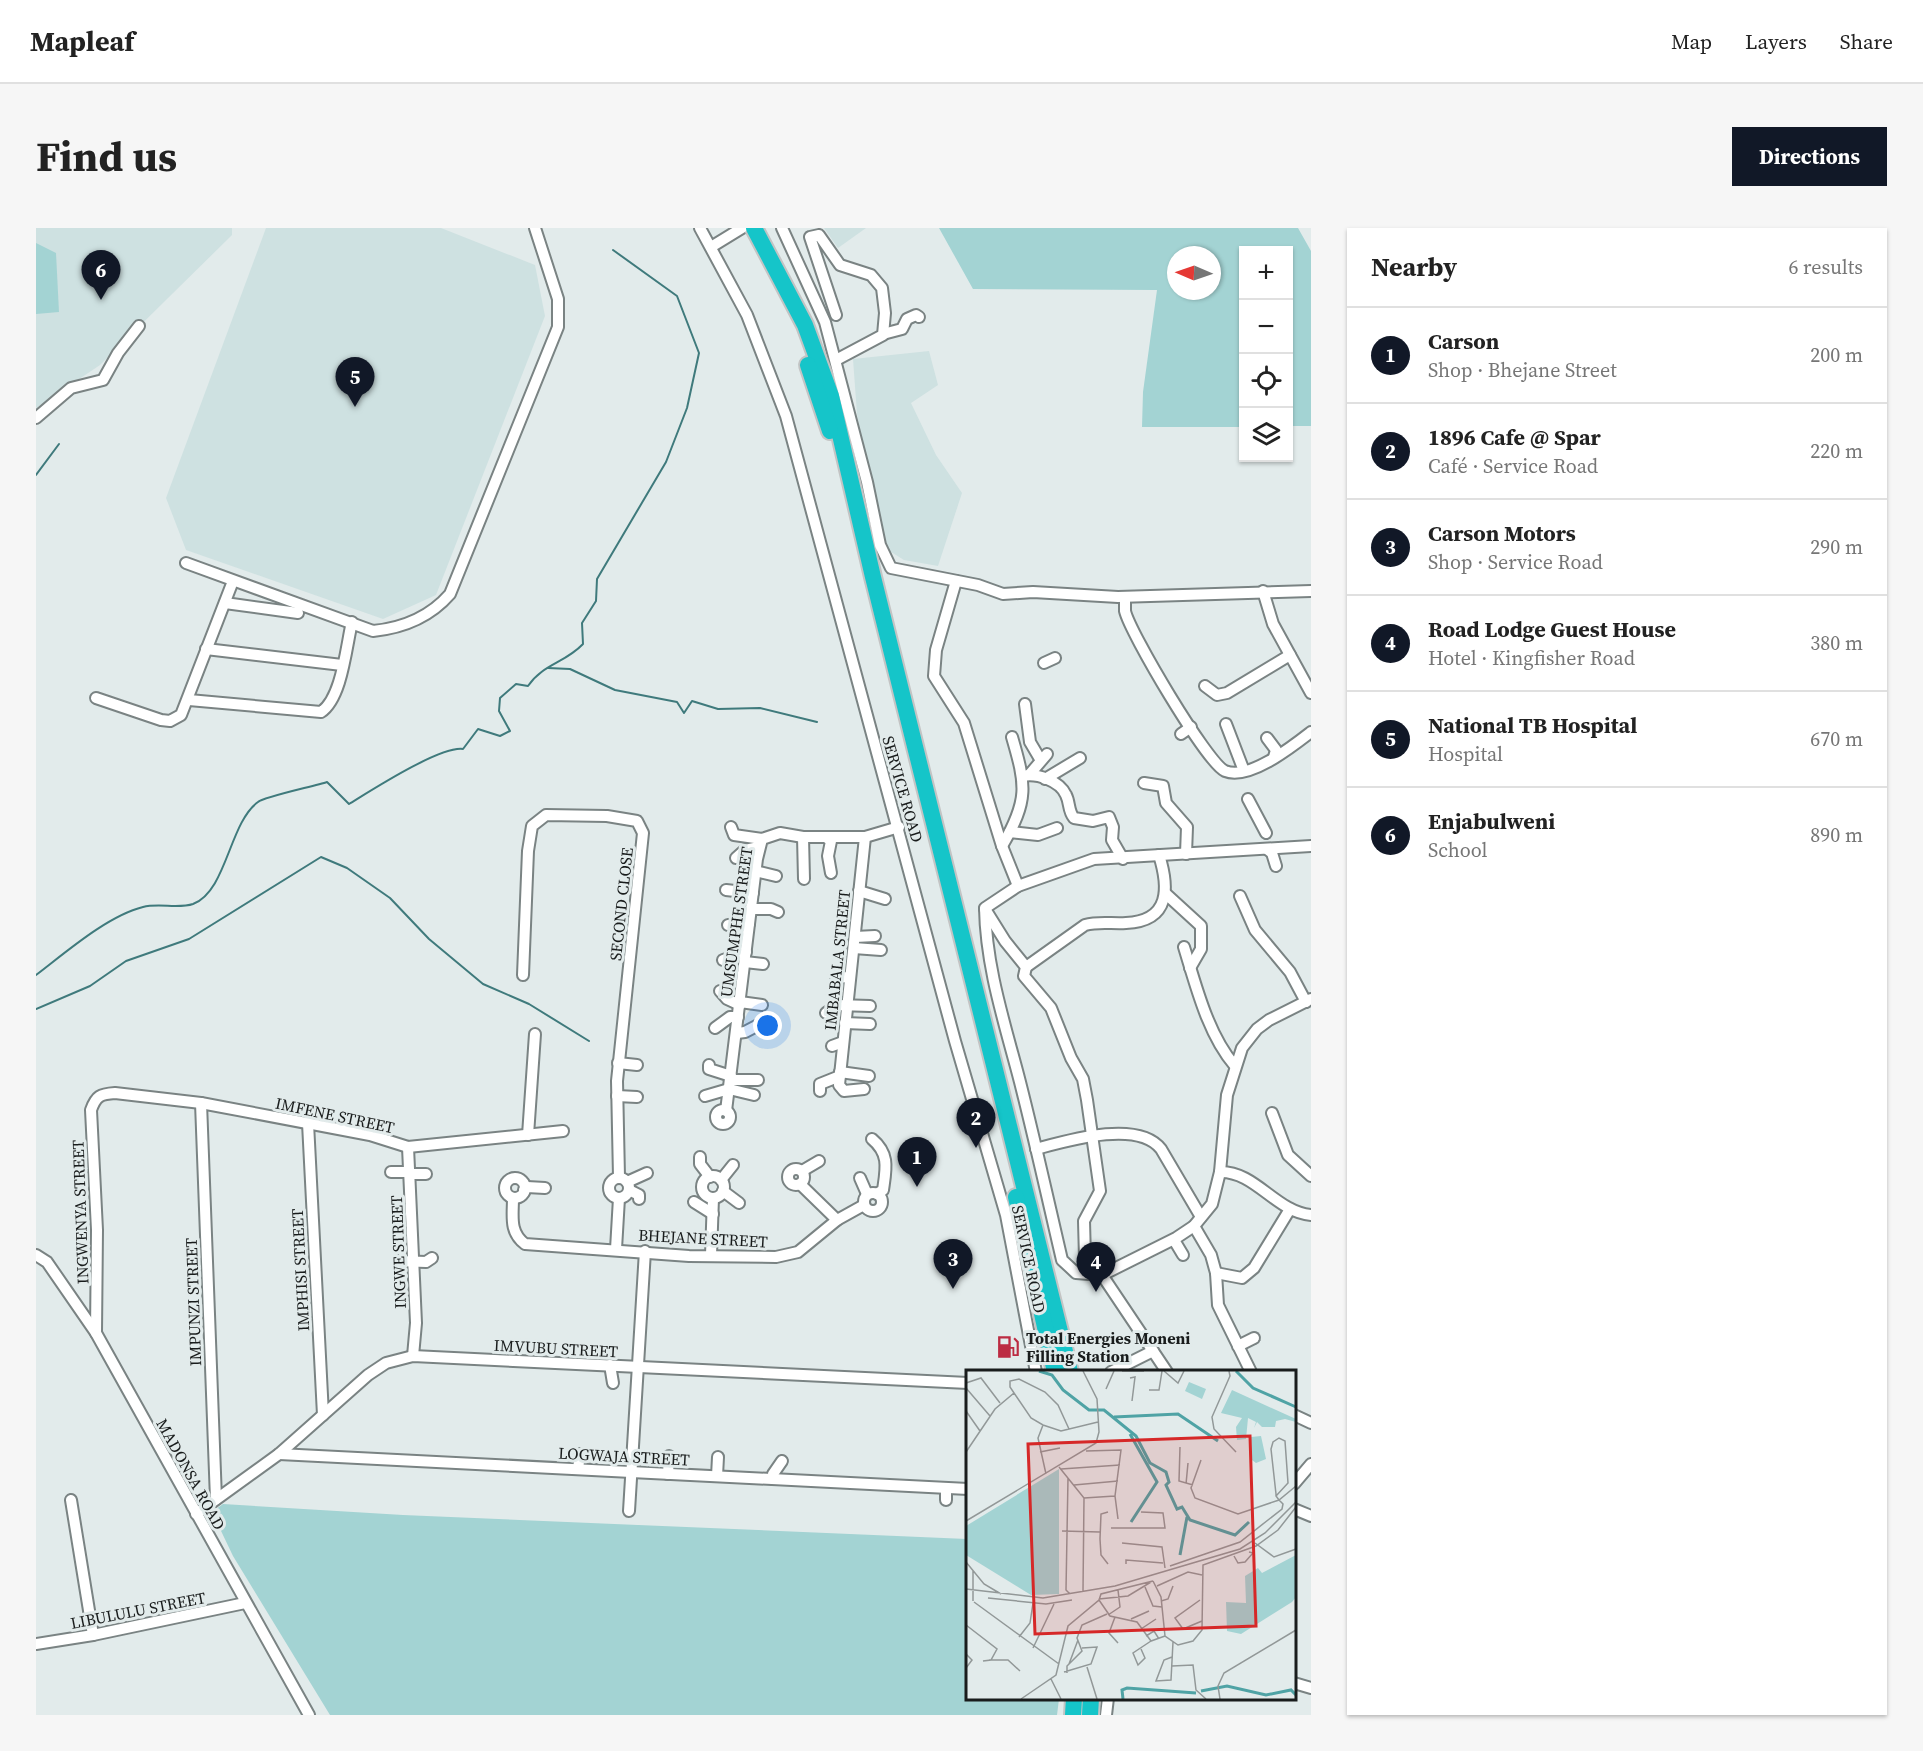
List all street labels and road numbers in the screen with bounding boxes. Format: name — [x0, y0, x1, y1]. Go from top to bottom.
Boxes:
street label: SERVICE ROAD — [877, 733, 929, 845]
street label: UMSUMPHE STREET — [715, 845, 758, 999]
street label: SECOND CLOSE — [604, 846, 638, 962]
street label: IMBABALA STREET — [819, 888, 855, 1031]
street label: IMFENE STREET — [273, 1092, 397, 1138]
street label: INGWENYA STREET — [66, 1139, 94, 1285]
street label: INGWE STREET — [385, 1195, 411, 1309]
street label: SERVICE ROAD — [1007, 1203, 1051, 1315]
street label: IMPHISI STREET — [286, 1208, 314, 1332]
street label: BHEJANE STREET — [638, 1224, 769, 1252]
street label: IMPUNZI STREET — [180, 1237, 206, 1366]
street label: IMVUBU STREET — [493, 1334, 619, 1362]
street label: MADONSA ROAD — [151, 1415, 231, 1533]
street label: LOGWAJA STREET — [558, 1442, 691, 1470]
street label: LIBULULU STREET — [69, 1586, 208, 1634]

